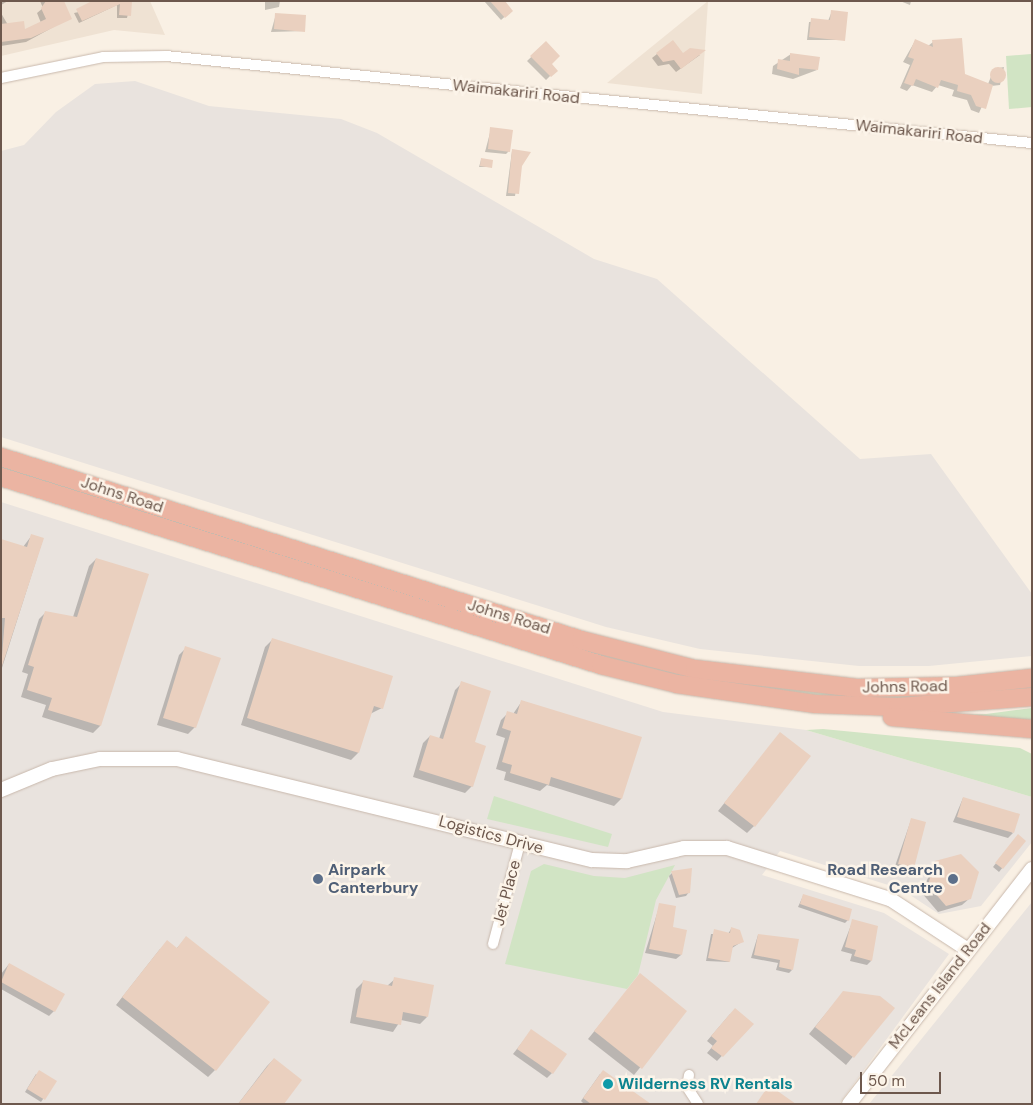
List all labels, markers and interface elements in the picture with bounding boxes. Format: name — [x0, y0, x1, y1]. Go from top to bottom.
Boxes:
street label: Waimakariri Road — [451, 76, 581, 108]
street label: Waimakariri Road — [854, 116, 984, 148]
street label: Johns Road — [78, 473, 166, 517]
street label: Johns Road — [465, 595, 553, 639]
street label: Johns Road — [862, 677, 948, 697]
street label: Logistics Drive — [437, 812, 545, 858]
street label: Jet Place — [489, 858, 525, 928]
place label: Airpark Canterbury — [328, 860, 418, 898]
place label: Road Research Centre — [827, 860, 943, 898]
marker: Airpark Canterbury — [312, 873, 324, 885]
marker: Road Research Centre — [947, 873, 959, 885]
street label: McLeans Island Road — [885, 919, 995, 1053]
scale bar — [863, 1062, 944, 1094]
text: 50 m — [868, 1071, 905, 1091]
place label: Wilderness RV Rentals — [618, 1074, 793, 1094]
marker: Wilderness RV Rentals — [602, 1078, 614, 1090]

